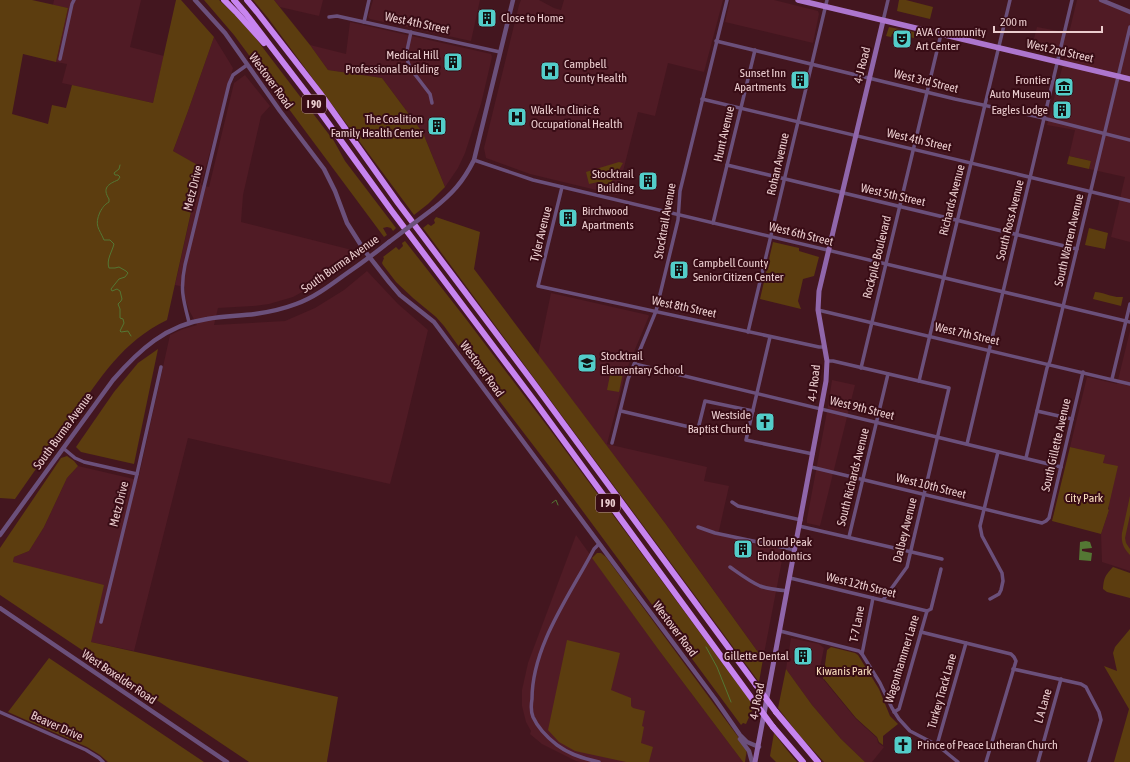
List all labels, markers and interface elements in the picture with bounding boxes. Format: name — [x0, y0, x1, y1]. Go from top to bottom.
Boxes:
building icon: Close to Home — [476, 7, 498, 29]
scale bar — [994, 8, 1102, 34]
street label: West 4th Street — [383, 9, 451, 37]
place label: Close to Home — [501, 11, 564, 25]
text: 200 m — [1000, 15, 1027, 29]
place label: AVA Community Art Center — [916, 25, 986, 53]
theatre icon: AVA Community Art Center — [891, 28, 913, 50]
street label: West 2nd Street — [1025, 37, 1095, 66]
street label: 4-J Road — [851, 45, 873, 85]
place label: Medical Hill Professional Building — [345, 48, 440, 76]
street label: Westover Road — [246, 50, 296, 112]
building icon: Medical Hill Professional Building — [442, 51, 464, 73]
place label: Campbell County Health — [564, 57, 627, 85]
hospital icon: Campbell County Health — [539, 60, 561, 82]
place label: Sunset Inn Apartments — [734, 66, 786, 94]
street label: West 3rd Street — [892, 66, 960, 96]
building icon: Sunset Inn Apartments — [789, 69, 811, 91]
place label: Frontier Auto Museum — [990, 73, 1050, 101]
museum icon: Frontier Auto Museum — [1053, 76, 1075, 98]
road number: I 90 — [302, 95, 326, 113]
building icon: Eagles Lodge — [1051, 99, 1073, 121]
place label: Walk-In Clinic & Occupational Health — [531, 103, 623, 131]
place label: Eagles Lodge — [991, 103, 1048, 117]
street label: Hunt Avenue — [711, 105, 737, 163]
hospital icon: Walk-In Clinic & Occupational Health — [506, 106, 528, 128]
place label: The Coalition Family Health Center — [331, 112, 423, 140]
building icon: The Coalition Family Health Center — [426, 115, 448, 137]
street label: West 4th Street — [885, 126, 953, 154]
street label: Rohan Avenue — [764, 131, 792, 197]
street label: Richards Avenue — [936, 163, 968, 237]
street label: Metz Drive — [181, 164, 205, 212]
place label: Stocktrail Building — [592, 167, 635, 195]
building icon: Stocktrail Building — [637, 170, 659, 192]
street label: South Ross Avenue — [993, 178, 1027, 262]
street label: West 5th Street — [859, 181, 927, 209]
street label: Stocktrail Avenue — [651, 182, 679, 260]
street label: South Warren Avenue — [1052, 192, 1086, 288]
place label: Birchwood Apartments — [582, 204, 634, 232]
street label: Tyler Avenue — [527, 205, 555, 263]
building icon: Birchwood Apartments — [557, 207, 579, 229]
street label: Rockpile Boulevard — [860, 214, 894, 300]
street label: West 6th Street — [767, 219, 835, 249]
street label: South Burma Avenue — [299, 232, 381, 296]
place label: Campbell County Senior Citizen Center — [693, 256, 784, 284]
building icon: Campbell County Senior Citizen Center — [668, 259, 690, 281]
street label: West 8th Street — [650, 293, 718, 321]
street label: West 7th Street — [933, 320, 1001, 348]
street label: Westover Road — [457, 338, 507, 400]
place label: Stocktrail Elementary School — [601, 349, 684, 377]
school or university icon: Stocktrail Elementary School — [576, 352, 598, 374]
street label: 4-J Road — [805, 364, 823, 402]
street label: South Burma Avenue — [30, 390, 96, 472]
street label: West 9th Street — [828, 393, 896, 423]
street label: South Gillette Avenue — [1038, 397, 1074, 493]
place label: Westside Baptist Church — [688, 408, 751, 436]
church icon: Westside Baptist Church — [754, 411, 776, 433]
street label: South Richards Avenue — [834, 427, 872, 527]
street label: West 10th Street — [895, 471, 968, 502]
street label: Metz Drive — [107, 480, 131, 528]
park label: City Park — [1065, 491, 1104, 505]
road number: I 90 — [596, 494, 620, 512]
street label: Dalbey Avenue — [890, 496, 920, 564]
place label: Clound Peak Endodontics — [757, 535, 813, 563]
building icon: Clound Peak Endodontics — [732, 538, 754, 560]
street label: West 12th Street — [825, 570, 898, 601]
street label: Westover Road — [650, 599, 700, 659]
street label: T-7 Lane — [847, 605, 867, 643]
street label: Wagonhammer Lane — [882, 613, 922, 705]
building icon: Gillette Dental — [792, 645, 814, 667]
street label: West Boxelder Road — [79, 647, 159, 707]
place label: Gillette Dental — [724, 649, 790, 663]
street label: Turkey Track Lane — [925, 652, 959, 730]
park label: Kiwanis Park — [816, 664, 873, 678]
street label: 4-J Road — [747, 681, 767, 721]
street label: L A Lane — [1031, 687, 1055, 725]
street label: Beaver Drive — [29, 708, 85, 744]
church icon: Prince of Peace Lutheran Church — [892, 734, 914, 756]
place label: Prince of Peace Lutheran Church — [917, 738, 1058, 752]

